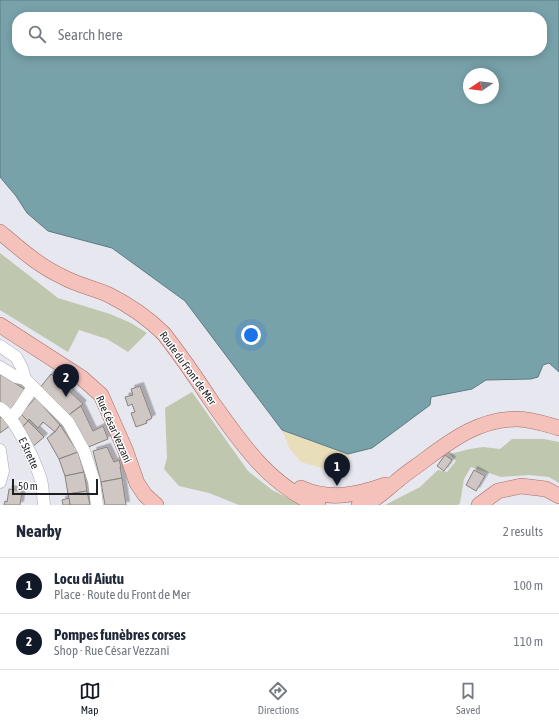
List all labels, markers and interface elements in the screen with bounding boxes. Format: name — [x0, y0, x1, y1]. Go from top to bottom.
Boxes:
search box — [12, 12, 547, 56]
icon: search — [26, 23, 48, 45]
text: Search here — [58, 26, 123, 43]
north arrow — [463, 68, 499, 104]
your location — [241, 325, 261, 345]
street label: Route du Front de Mer — [157, 329, 219, 408]
pin: 2 — [53, 364, 79, 397]
street label: Rue César Vezzani — [94, 394, 134, 464]
street label: E Strette — [16, 435, 42, 471]
pin: 1 — [324, 453, 350, 486]
scale bar — [12, 477, 98, 496]
text: 50 m — [18, 480, 38, 492]
text: Nearby — [16, 521, 62, 541]
text: 2 results — [503, 524, 543, 539]
text: Locu di Aiutu — [54, 570, 124, 587]
text: 1 — [26, 578, 32, 593]
text: 100 m — [514, 578, 543, 593]
text: Place · Route du Front de Mer — [54, 587, 190, 602]
text: Pompes funèbres corses — [54, 626, 186, 643]
text: 2 — [26, 634, 32, 649]
text: 110 m — [514, 634, 543, 649]
text: Shop · Rue César Vezzani — [54, 643, 169, 658]
tab: Map — [79, 680, 101, 716]
tab: Directions — [258, 680, 299, 716]
tab: Saved — [456, 680, 480, 716]

